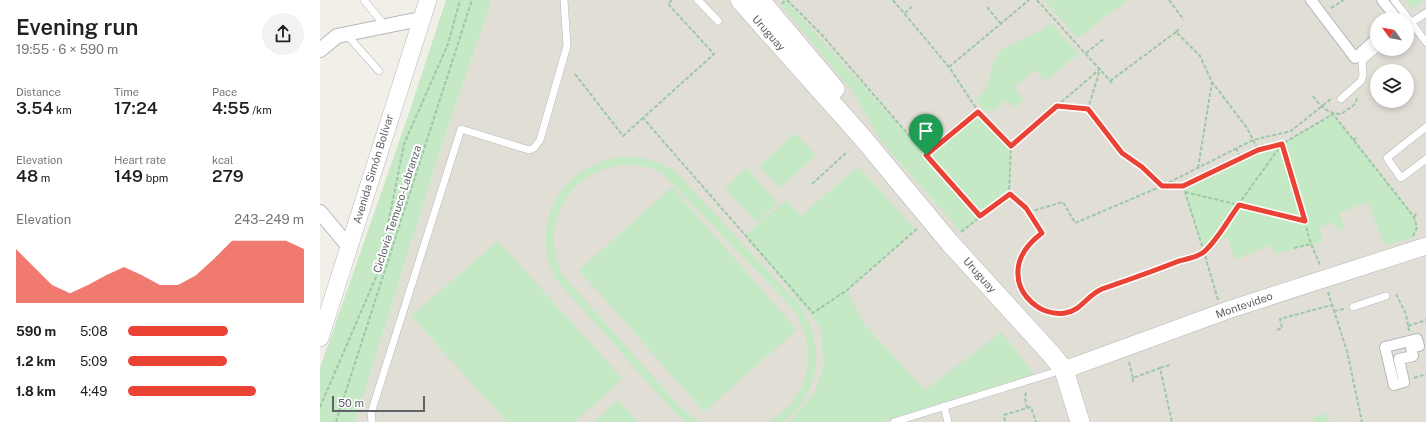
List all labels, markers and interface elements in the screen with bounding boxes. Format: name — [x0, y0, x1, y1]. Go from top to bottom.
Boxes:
north arrow — [1370, 12, 1414, 56]
map controls — [1370, 12, 1414, 108]
button: share — [262, 13, 304, 55]
street label: Uruguay — [750, 13, 788, 53]
text: Evening run — [16, 14, 138, 40]
text: 19:55 · 6 × 590 m — [16, 42, 118, 57]
button: layers — [1370, 64, 1414, 108]
text: Distance — [16, 86, 61, 98]
text: Time — [114, 86, 139, 98]
text: Pace — [212, 86, 237, 98]
text: 3.54 — [16, 98, 53, 118]
text: 17:24 — [114, 98, 158, 118]
text: 4:55 — [212, 98, 250, 118]
text: km — [53, 104, 72, 116]
text: /km — [250, 104, 272, 116]
street label: Avenida Simón Bolívar — [351, 113, 395, 225]
pin — [909, 114, 943, 155]
icon: arrive — [915, 120, 937, 142]
street label: Ciclovía Temuco-Labranza — [371, 144, 423, 274]
text: Elevation — [16, 154, 63, 166]
text: Heart rate — [114, 154, 166, 166]
text: kcal — [212, 154, 233, 166]
text: 48 — [16, 166, 38, 186]
text: 149 — [114, 166, 143, 186]
text: 279 — [212, 166, 244, 186]
text: m — [38, 172, 50, 184]
text: bpm — [143, 172, 168, 184]
text: Elevation — [16, 212, 71, 227]
text: 243–249 m — [234, 212, 304, 227]
street label: Uruguay — [961, 255, 999, 295]
street label: Montevideo — [1214, 290, 1274, 320]
text: 590 m — [16, 324, 56, 339]
text: 5:08 — [80, 324, 108, 339]
text: 1.2 km — [16, 354, 56, 369]
text: 5:09 — [80, 354, 107, 369]
text: 1.8 km — [16, 384, 56, 399]
text: 4:49 — [80, 384, 107, 399]
scale bar — [332, 394, 425, 413]
text: 50 m — [338, 397, 364, 409]

